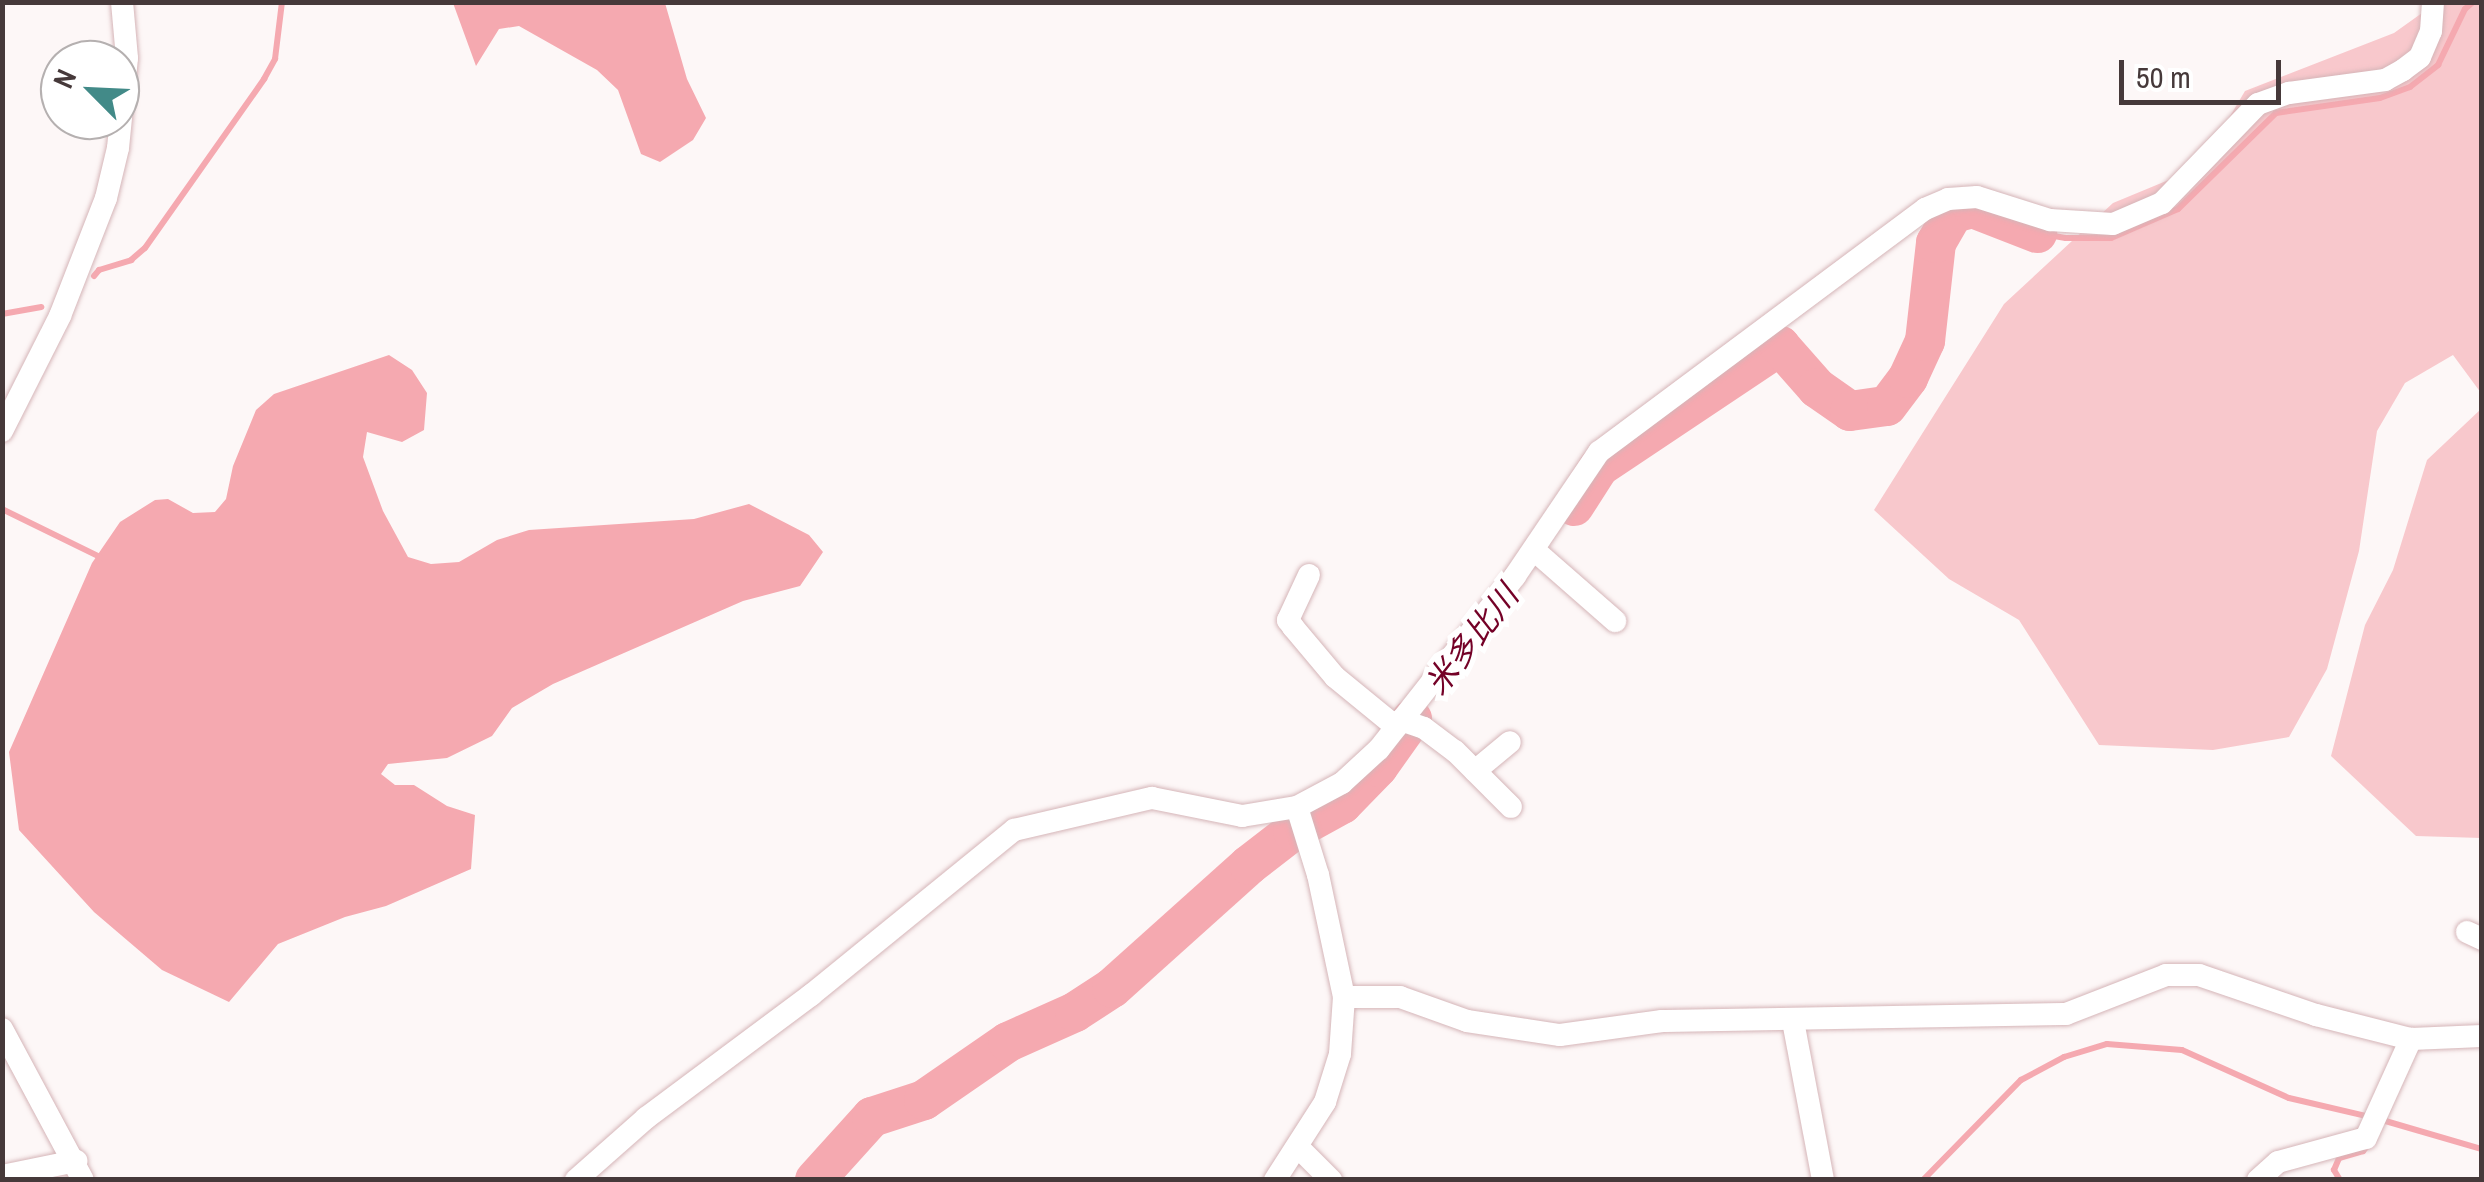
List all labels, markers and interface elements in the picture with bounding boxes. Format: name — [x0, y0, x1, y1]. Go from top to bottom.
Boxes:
north arrow — [40, 40, 140, 140]
scale bar — [2124, 40, 2286, 102]
text: 50 m — [2136, 57, 2191, 97]
text: N — [44, 63, 85, 94]
water label: 米多比川 — [1417, 578, 1527, 702]

